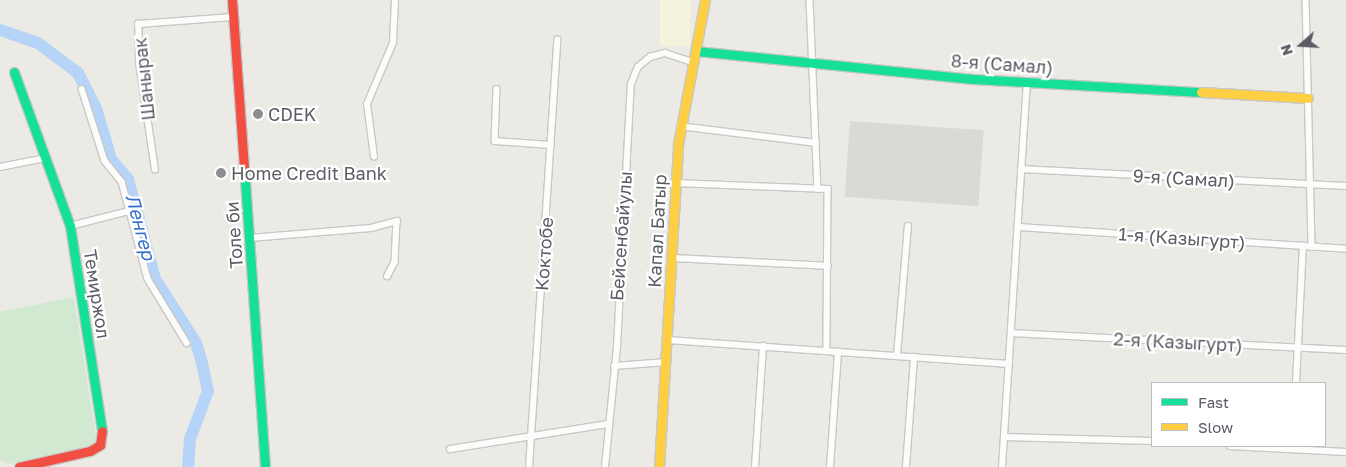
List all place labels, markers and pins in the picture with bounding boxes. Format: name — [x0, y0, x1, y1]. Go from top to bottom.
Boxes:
place label: CDEK — [268, 103, 316, 125]
marker: CDEK — [252, 108, 264, 120]
place label: Home Credit Bank — [231, 162, 387, 184]
marker: Home Credit Bank — [215, 167, 227, 179]

